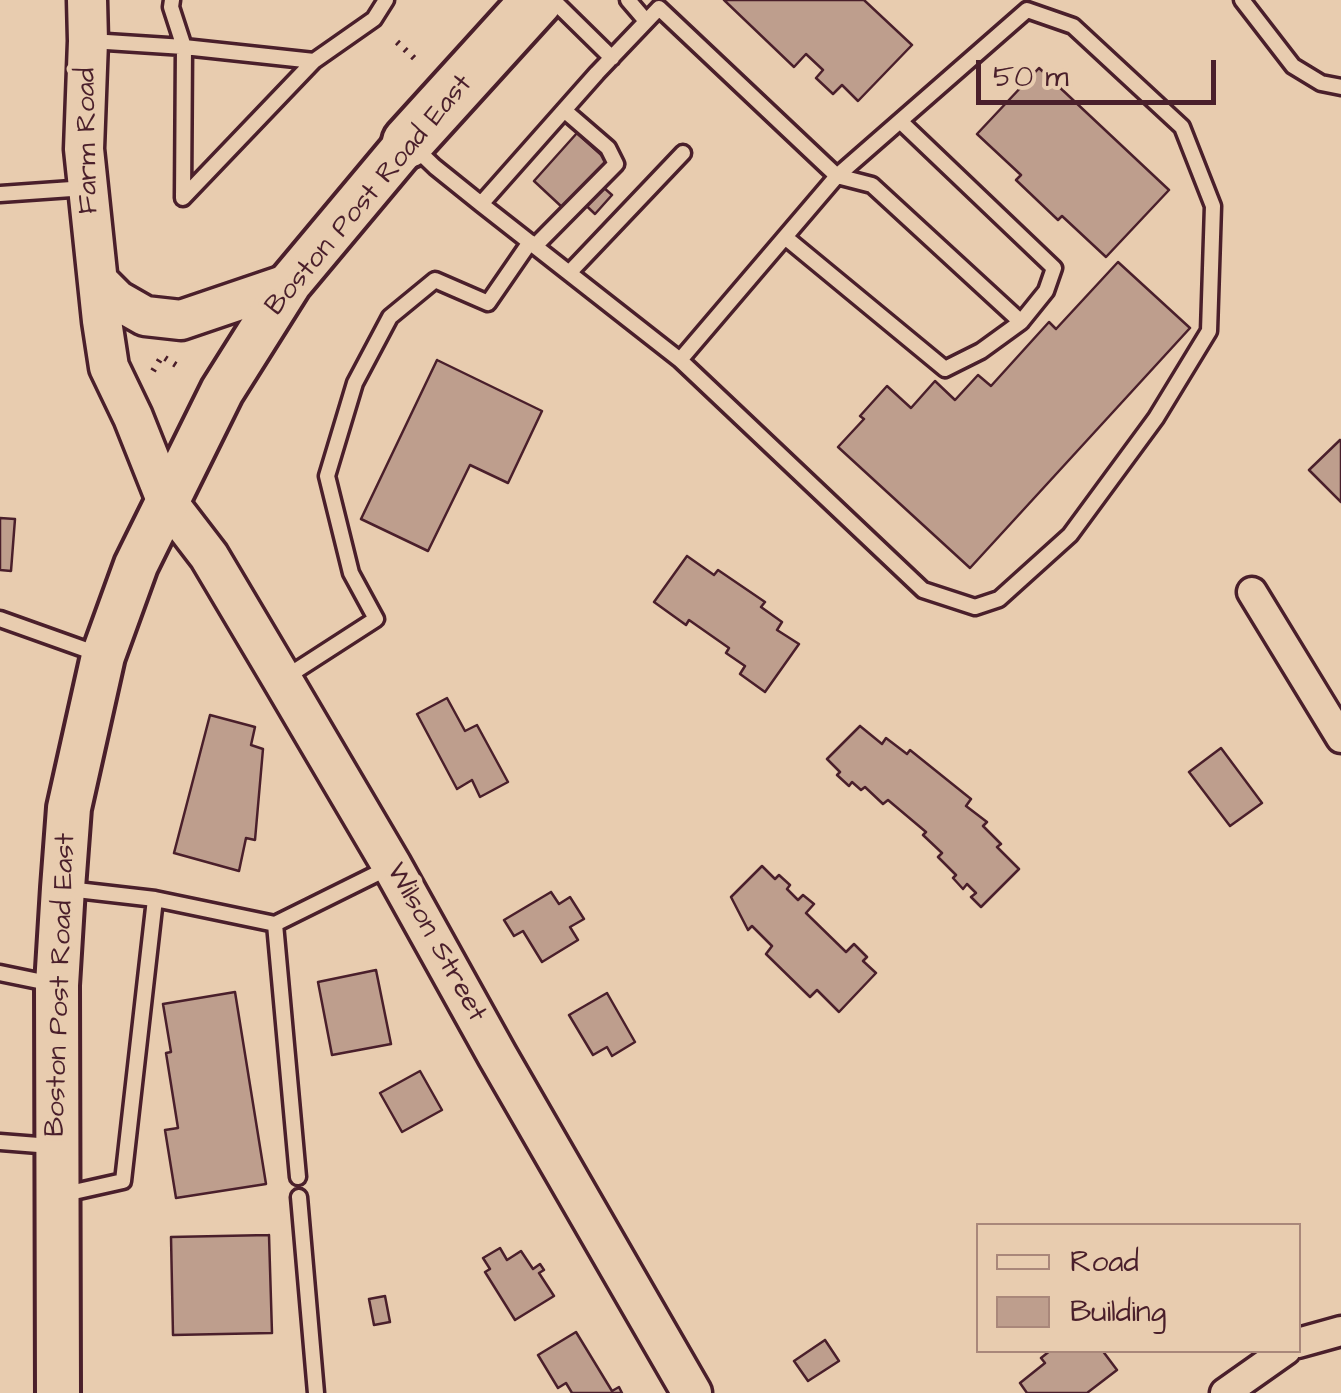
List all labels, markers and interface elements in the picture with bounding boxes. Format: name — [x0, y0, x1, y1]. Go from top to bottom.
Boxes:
scale bar — [981, 40, 1221, 102]
text: 50 m — [993, 56, 1069, 98]
street label: Farm Road — [71, 68, 107, 214]
street label: Boston Post Road East — [259, 69, 481, 323]
street label: Boston Post Road East — [40, 833, 84, 1137]
street label: Wilson Street — [378, 858, 492, 1028]
legend — [976, 1223, 1301, 1353]
text: Road — [1070, 1241, 1139, 1283]
text: Building — [1070, 1291, 1166, 1333]

